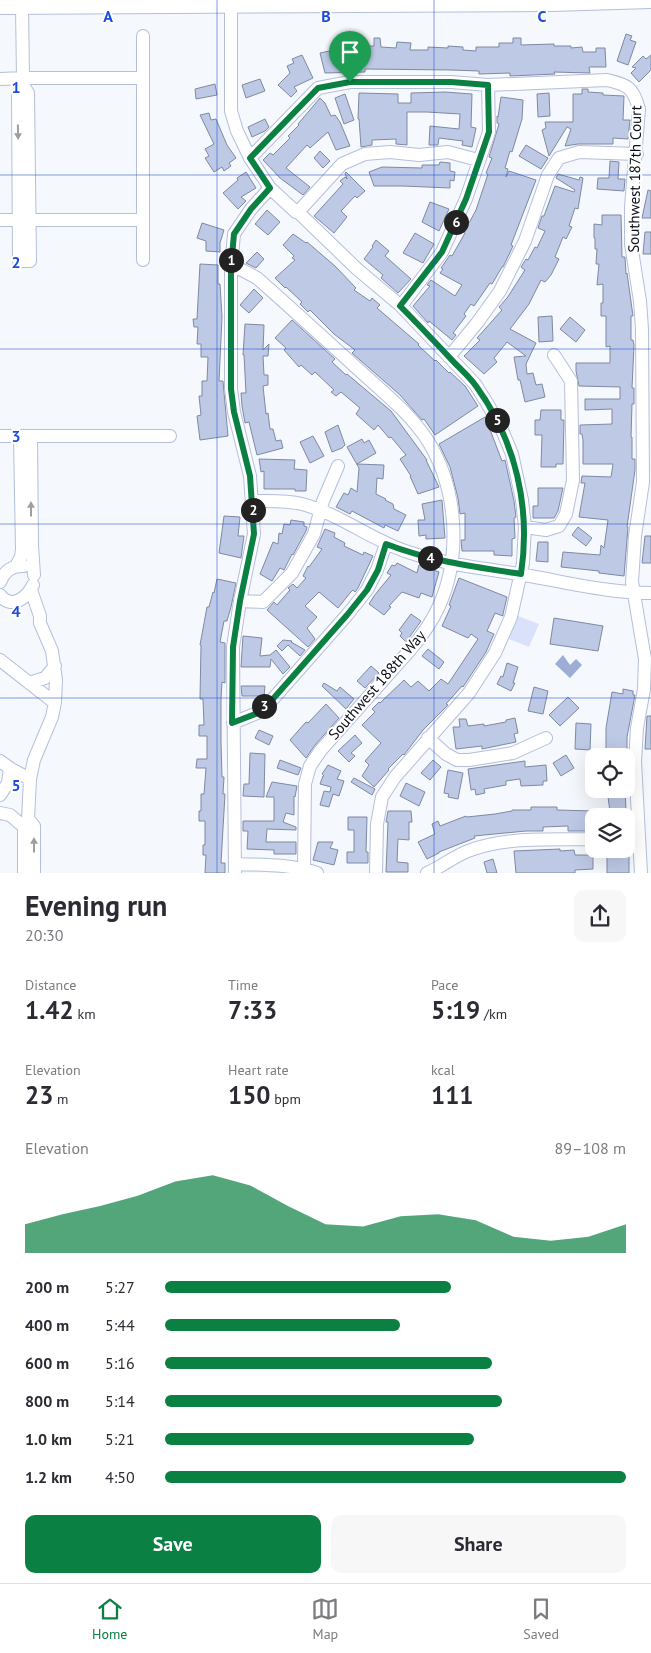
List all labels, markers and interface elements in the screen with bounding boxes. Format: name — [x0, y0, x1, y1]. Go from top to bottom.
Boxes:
text: A — [103, 6, 113, 26]
text: B — [321, 6, 331, 26]
text: C — [538, 6, 547, 26]
pin — [329, 31, 371, 82]
icon: arrive — [336, 38, 364, 66]
text: 1 — [11, 77, 21, 97]
street label: Southwest 187th Court — [624, 105, 645, 253]
one-way arrow — [14, 125, 22, 141]
pin: 6 — [444, 210, 468, 234]
text: 6 — [453, 213, 460, 231]
pin: 1 — [218, 248, 244, 272]
text: 1 — [228, 251, 235, 269]
text: 2 — [11, 252, 21, 272]
pin: 5 — [484, 408, 510, 432]
text: 5 — [494, 411, 501, 429]
text: 3 — [11, 426, 21, 446]
pin: 2 — [240, 498, 266, 522]
one-way arrow — [27, 501, 35, 517]
text: 2 — [250, 501, 257, 519]
pin: 4 — [418, 546, 442, 570]
text: 4 — [427, 549, 434, 567]
text: 4 — [11, 601, 21, 621]
street label: Southwest 188th Way — [324, 626, 429, 743]
pin: 3 — [252, 694, 276, 718]
text: 3 — [261, 697, 268, 715]
map controls — [585, 748, 635, 858]
button: locate — [585, 748, 635, 798]
text: 5 — [11, 775, 21, 795]
button: layers — [585, 808, 635, 858]
one-way arrow — [30, 837, 38, 853]
text: Evening run — [25, 887, 167, 924]
button: share — [574, 890, 626, 942]
text: 20:30 — [25, 925, 63, 945]
text: Distance — [25, 976, 76, 994]
text: Time — [228, 976, 258, 994]
text: Pace — [431, 976, 458, 994]
text: 1.42 — [25, 994, 74, 1026]
text: 7:33 — [228, 994, 277, 1026]
text: 5:19 — [431, 994, 480, 1026]
text: km — [74, 1005, 96, 1023]
text: /km — [480, 1005, 507, 1023]
text: Elevation — [25, 1061, 81, 1079]
text: Heart rate — [228, 1061, 289, 1079]
text: kcal — [431, 1061, 455, 1079]
text: 23 — [25, 1079, 53, 1111]
text: 150 — [228, 1079, 271, 1111]
text: 111 — [431, 1079, 474, 1111]
text: m — [53, 1090, 68, 1108]
text: bpm — [271, 1090, 301, 1108]
text: Elevation — [25, 1138, 89, 1158]
text: 89–108 m — [555, 1138, 626, 1158]
text: 200 m — [25, 1277, 69, 1297]
text: 5:27 — [105, 1277, 135, 1297]
text: 400 m — [25, 1315, 69, 1335]
text: 5:44 — [105, 1315, 135, 1335]
text: 600 m — [25, 1353, 69, 1373]
text: 5:16 — [105, 1353, 135, 1373]
text: 800 m — [25, 1391, 69, 1411]
text: 5:14 — [105, 1391, 135, 1411]
text: 1.0 km — [25, 1429, 72, 1449]
text: 5:21 — [105, 1429, 135, 1449]
text: 1.2 km — [25, 1467, 72, 1487]
text: 4:50 — [105, 1467, 135, 1487]
button: Save — [25, 1515, 321, 1573]
button: Share — [331, 1515, 626, 1573]
tab: Home — [92, 1595, 127, 1643]
tab: Map — [311, 1595, 339, 1643]
tab: Saved — [523, 1595, 559, 1643]

